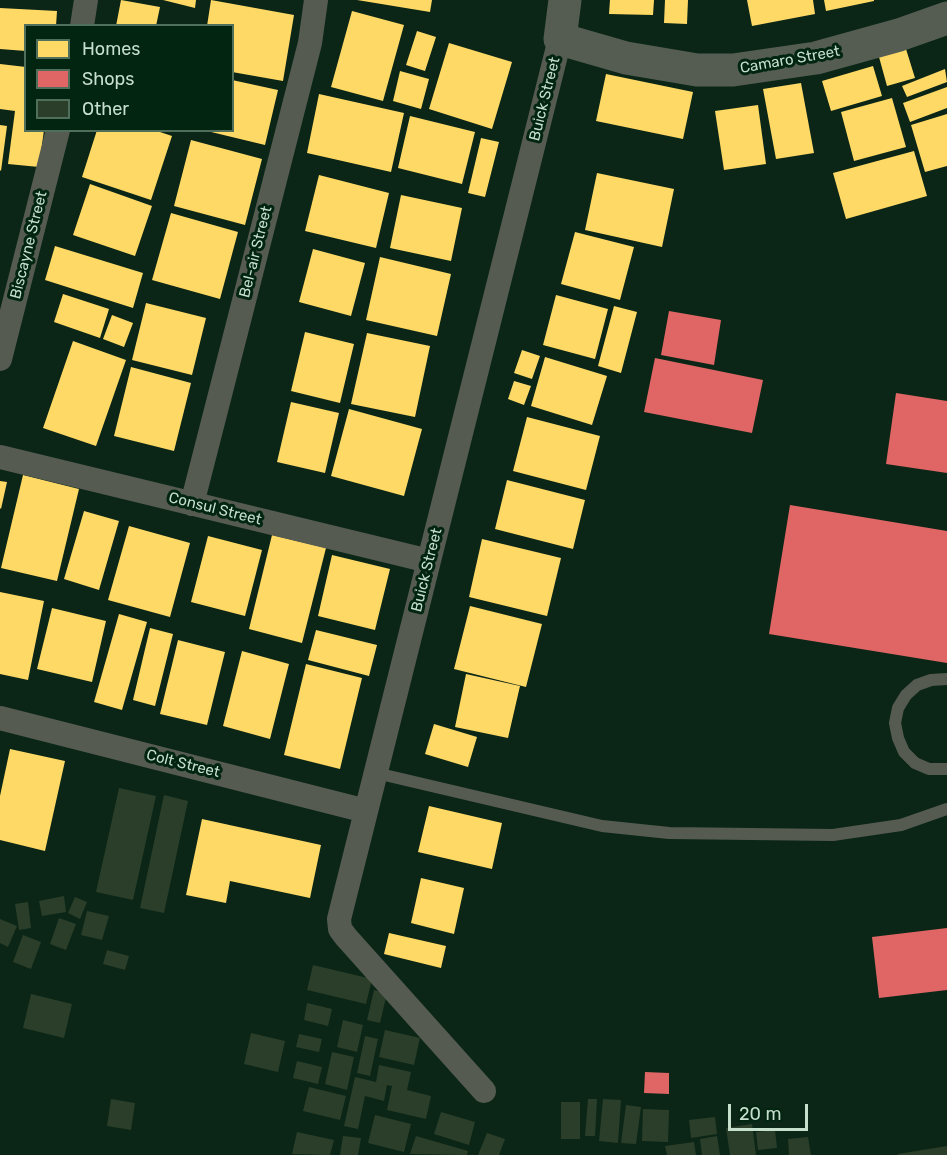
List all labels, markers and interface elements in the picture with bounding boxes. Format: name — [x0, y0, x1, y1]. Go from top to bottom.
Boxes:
legend — [24, 24, 234, 132]
text: Homes — [82, 38, 140, 60]
street label: Camaro Street — [739, 42, 841, 78]
street label: Buick Street — [526, 55, 564, 143]
text: Shops — [82, 68, 134, 90]
text: Other — [82, 98, 129, 120]
street label: Biscayne Street — [7, 189, 51, 301]
street label: Bel-air Street — [236, 204, 276, 300]
street label: Consul Street — [167, 489, 263, 529]
street label: Buick Street — [408, 526, 446, 614]
street label: Colt Street — [144, 746, 222, 782]
scale bar — [731, 1092, 810, 1130]
text: 20 m — [739, 1103, 781, 1125]

